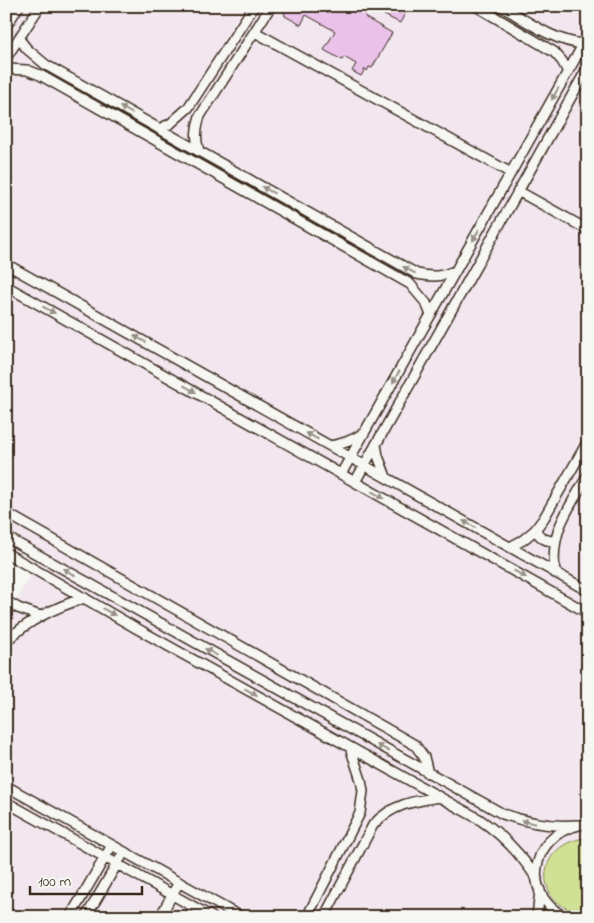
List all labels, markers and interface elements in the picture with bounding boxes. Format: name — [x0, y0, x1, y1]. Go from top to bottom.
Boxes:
one-way arrow — [551, 87, 560, 100]
one-way arrow — [119, 106, 133, 114]
one-way arrow — [260, 186, 275, 194]
one-way arrow — [471, 229, 480, 242]
one-way arrow — [403, 265, 416, 274]
one-way arrow — [42, 305, 55, 314]
one-way arrow — [132, 335, 147, 343]
one-way arrow — [392, 369, 400, 384]
one-way arrow — [184, 385, 197, 394]
one-way arrow — [305, 431, 319, 440]
one-way arrow — [371, 490, 384, 499]
one-way arrow — [462, 519, 476, 528]
one-way arrow — [62, 568, 77, 576]
one-way arrow — [513, 570, 526, 579]
one-way arrow — [102, 608, 117, 616]
one-way arrow — [204, 648, 217, 657]
one-way arrow — [244, 687, 258, 696]
one-way arrow — [377, 744, 390, 753]
one-way arrow — [520, 818, 535, 826]
scale bar — [30, 863, 142, 895]
text: 100 m — [38, 871, 71, 893]

